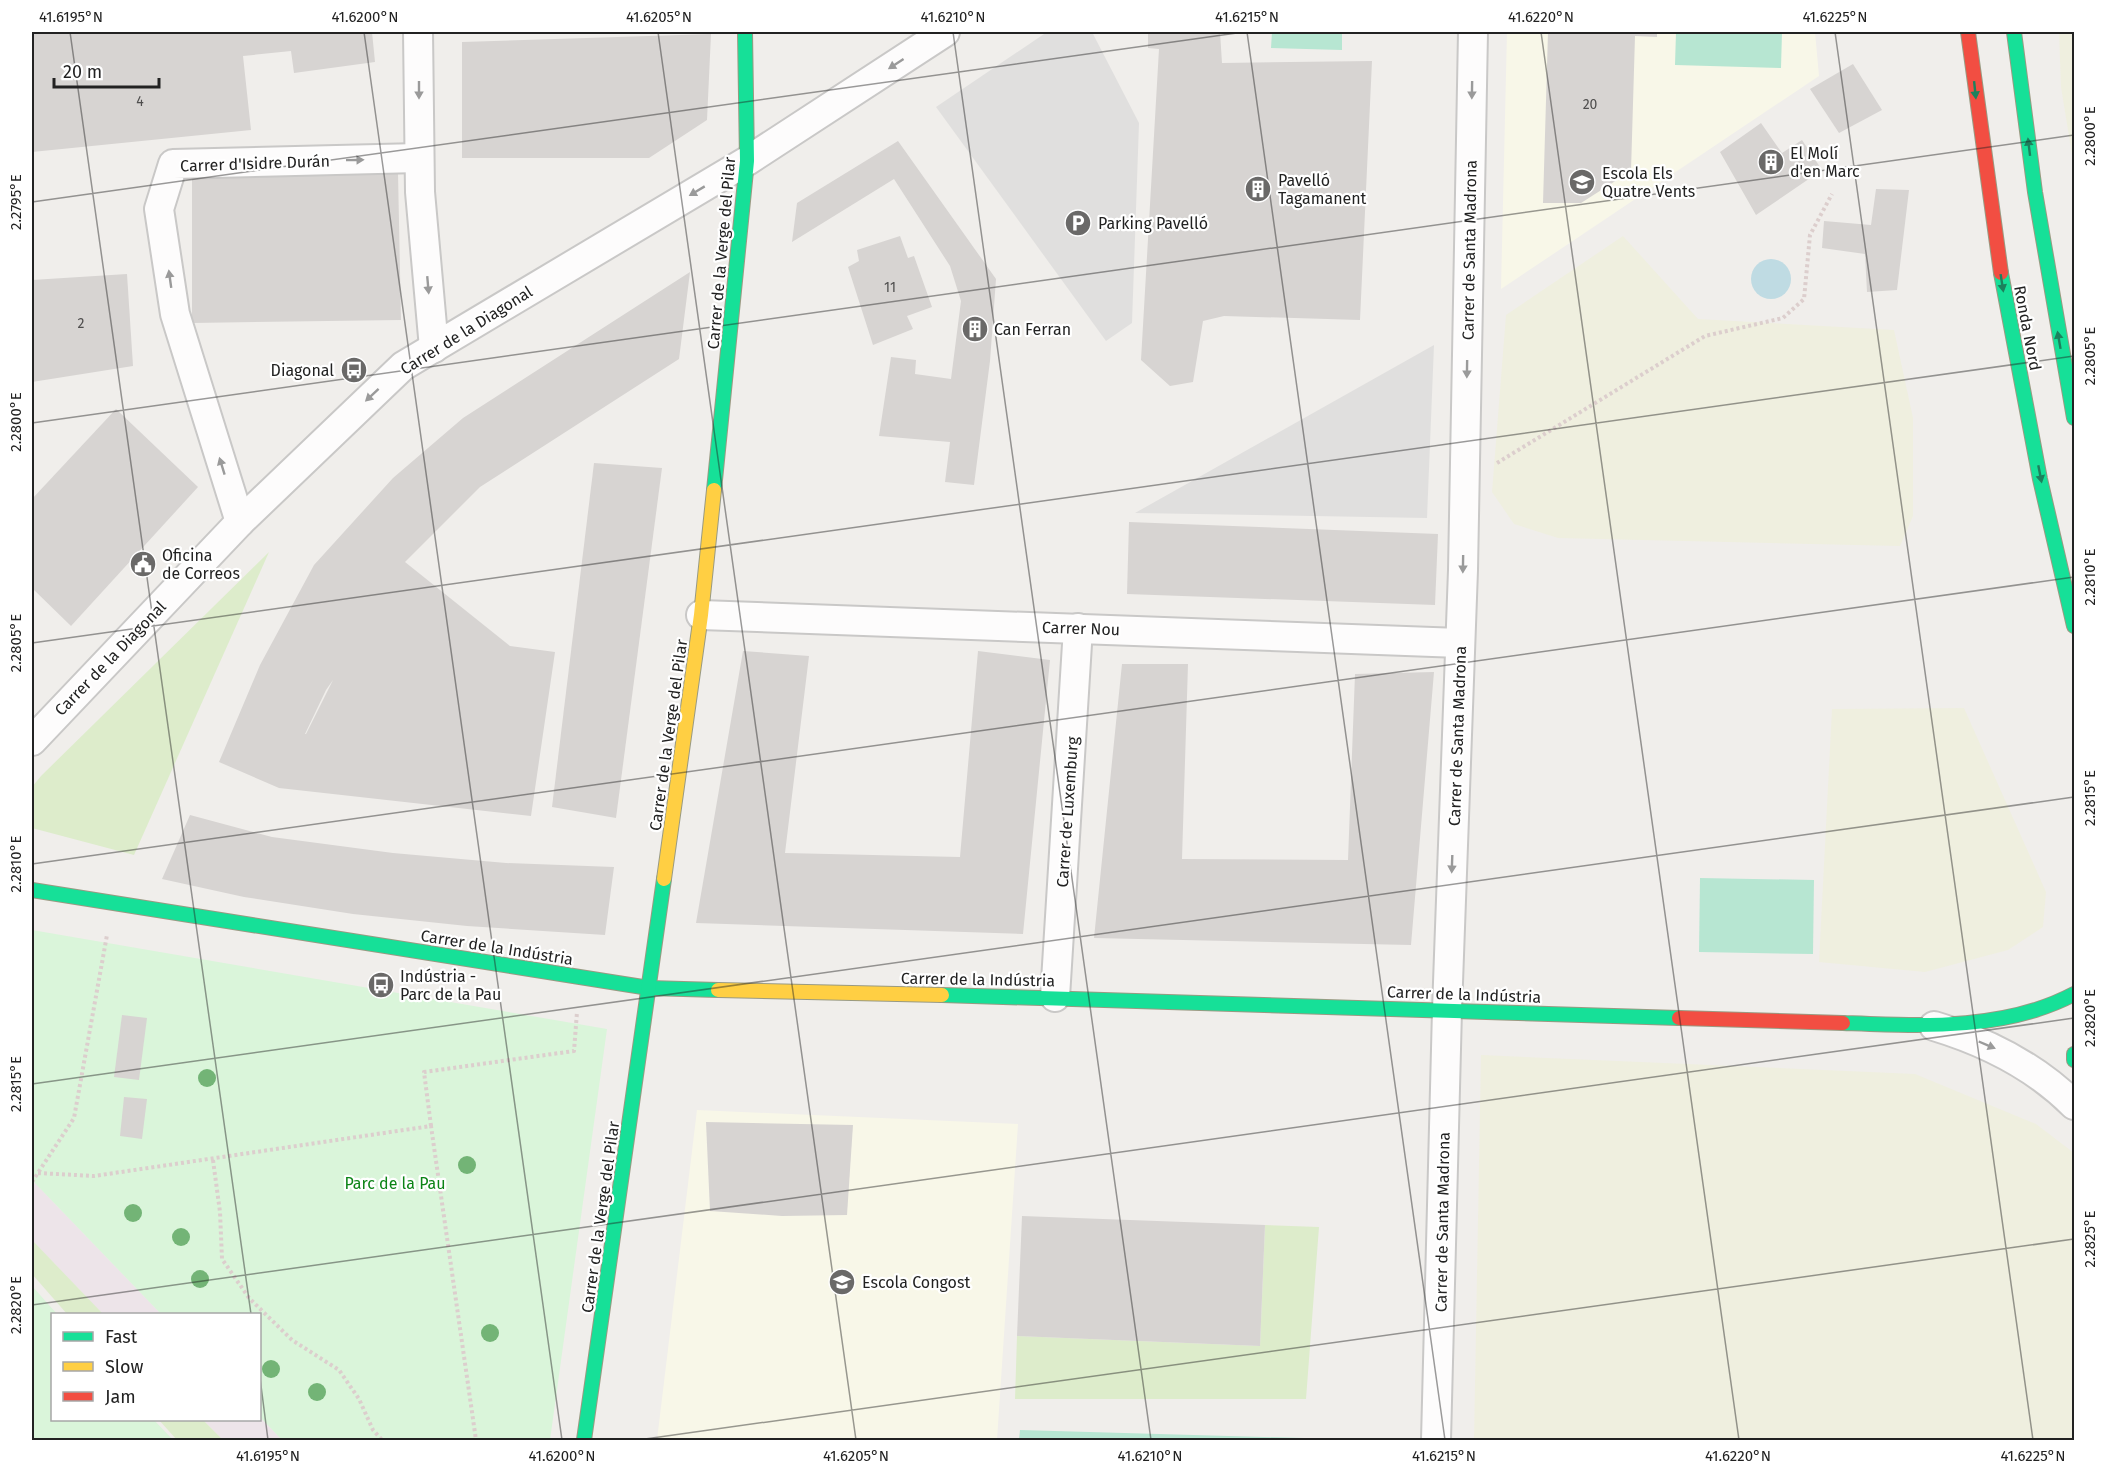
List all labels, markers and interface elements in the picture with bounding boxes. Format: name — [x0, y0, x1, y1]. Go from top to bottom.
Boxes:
text: 41.6195°N — [39, 8, 103, 26]
text: 41.6200°N — [331, 8, 399, 26]
text: 41.6205°N — [626, 8, 692, 26]
text: 41.6210°N — [921, 8, 985, 26]
text: 41.6215°N — [1215, 8, 1279, 26]
text: 41.6220°N — [1508, 8, 1574, 26]
text: 41.6225°N — [1802, 8, 1868, 26]
scale bar — [54, 51, 159, 89]
one-way arrow — [888, 58, 904, 69]
text: 20 m — [63, 61, 102, 83]
one-way arrow — [414, 80, 424, 99]
one-way arrow — [1467, 80, 1477, 99]
one-way arrow — [1970, 80, 1979, 99]
house number: 4 — [136, 93, 144, 110]
house number: 20 — [1583, 96, 1598, 113]
text: 2.2800°E — [2081, 106, 2099, 166]
one-way arrow — [2024, 137, 2034, 156]
place label: El Molí d'en Marc — [1790, 144, 1860, 181]
building icon: El Molí d'en Marc — [1756, 147, 1786, 177]
street label: Carrer d'Isidre Durán — [180, 151, 330, 176]
one-way arrow — [346, 155, 365, 165]
street label: Carrer de la Verge del Pilar — [704, 155, 739, 350]
street label: Carrer de Santa Madrona — [1458, 160, 1481, 340]
place label: Escola Els Quatre Vents — [1602, 164, 1695, 201]
school or university icon: Escola Els Quatre Vents — [1567, 167, 1597, 197]
place label: Pavelló Tagamanent — [1278, 171, 1367, 208]
text: 2.2795°E — [7, 174, 25, 230]
building icon: Pavelló Tagamanent — [1243, 174, 1273, 204]
one-way arrow — [689, 186, 705, 197]
parking icon: Parking Pavelló — [1063, 208, 1093, 238]
place label: Parking Pavelló — [1098, 214, 1208, 233]
one-way arrow — [165, 269, 174, 288]
one-way arrow — [1998, 273, 2007, 292]
one-way arrow — [423, 275, 433, 294]
house number: 11 — [884, 279, 896, 296]
street label: Carrer de la Diagonal — [397, 282, 536, 379]
street label: Ronda Nord — [2010, 284, 2045, 372]
building icon: Can Ferran — [960, 314, 990, 344]
house number: 2 — [78, 315, 85, 332]
place label: Can Ferran — [994, 320, 1071, 339]
text: 2.2805°E — [2081, 327, 2099, 385]
one-way arrow — [2054, 330, 2063, 349]
bus stop icon: Diagonal — [339, 355, 369, 385]
one-way arrow — [1462, 359, 1471, 378]
place label: Diagonal — [271, 361, 334, 380]
one-way arrow — [366, 387, 380, 401]
text: 2.2800°E — [7, 392, 25, 452]
one-way arrow — [217, 457, 227, 475]
one-way arrow — [2036, 465, 2045, 484]
place label: Oficina de Correos — [162, 546, 240, 583]
text: 2.2810°E — [2081, 548, 2099, 606]
public building icon: Oficina de Correos — [128, 549, 158, 579]
one-way arrow — [1458, 554, 1468, 573]
street label: Carrer de la Diagonal — [51, 597, 170, 720]
text: 2.2805°E — [7, 614, 25, 672]
street label: Carrer Nou — [1042, 618, 1120, 639]
street label: Carrer de la Verge del Pilar — [646, 637, 691, 832]
street label: Carrer de Santa Madrona — [1445, 646, 1470, 826]
street label: Carrer de Luxemburg — [1053, 735, 1082, 888]
text: 2.2815°E — [2081, 770, 2099, 826]
text: 2.2810°E — [7, 835, 25, 893]
one-way arrow — [1448, 854, 1457, 873]
street label: Carrer de la Indústria — [419, 926, 575, 969]
place label: Indústria - Parc de la Pau — [400, 967, 501, 1004]
street label: Carrer de la Indústria — [901, 969, 1055, 990]
bus stop icon: Indústria - Parc de la Pau — [366, 970, 396, 1000]
street label: Carrer de la Indústria — [1387, 982, 1541, 1007]
text: 2.2820°E — [2081, 989, 2099, 1047]
one-way arrow — [1978, 1041, 1996, 1050]
text: 2.2815°E — [7, 1056, 25, 1112]
street label: Carrer de la Verge del Pilar — [578, 1119, 623, 1314]
street label: Carrer de Santa Madrona — [1431, 1132, 1454, 1312]
park label: Parc de la Pau — [344, 1174, 446, 1193]
text: 2.2825°E — [2081, 1210, 2099, 1268]
school or university icon: Escola Congost — [827, 1267, 857, 1297]
place label: Escola Congost — [862, 1273, 970, 1292]
text: 2.2820°E — [7, 1276, 25, 1334]
legend — [51, 1313, 261, 1421]
text: Fast — [105, 1326, 138, 1348]
text: Slow — [105, 1356, 144, 1378]
text: Jam — [105, 1386, 136, 1408]
text: 41.6195°N — [236, 1447, 300, 1465]
text: 41.6200°N — [528, 1447, 596, 1465]
text: 41.6205°N — [823, 1447, 889, 1465]
text: 41.6210°N — [1118, 1447, 1182, 1465]
text: 41.6215°N — [1412, 1447, 1476, 1465]
text: 41.6220°N — [1705, 1447, 1771, 1465]
text: 41.6225°N — [2000, 1447, 2066, 1465]

